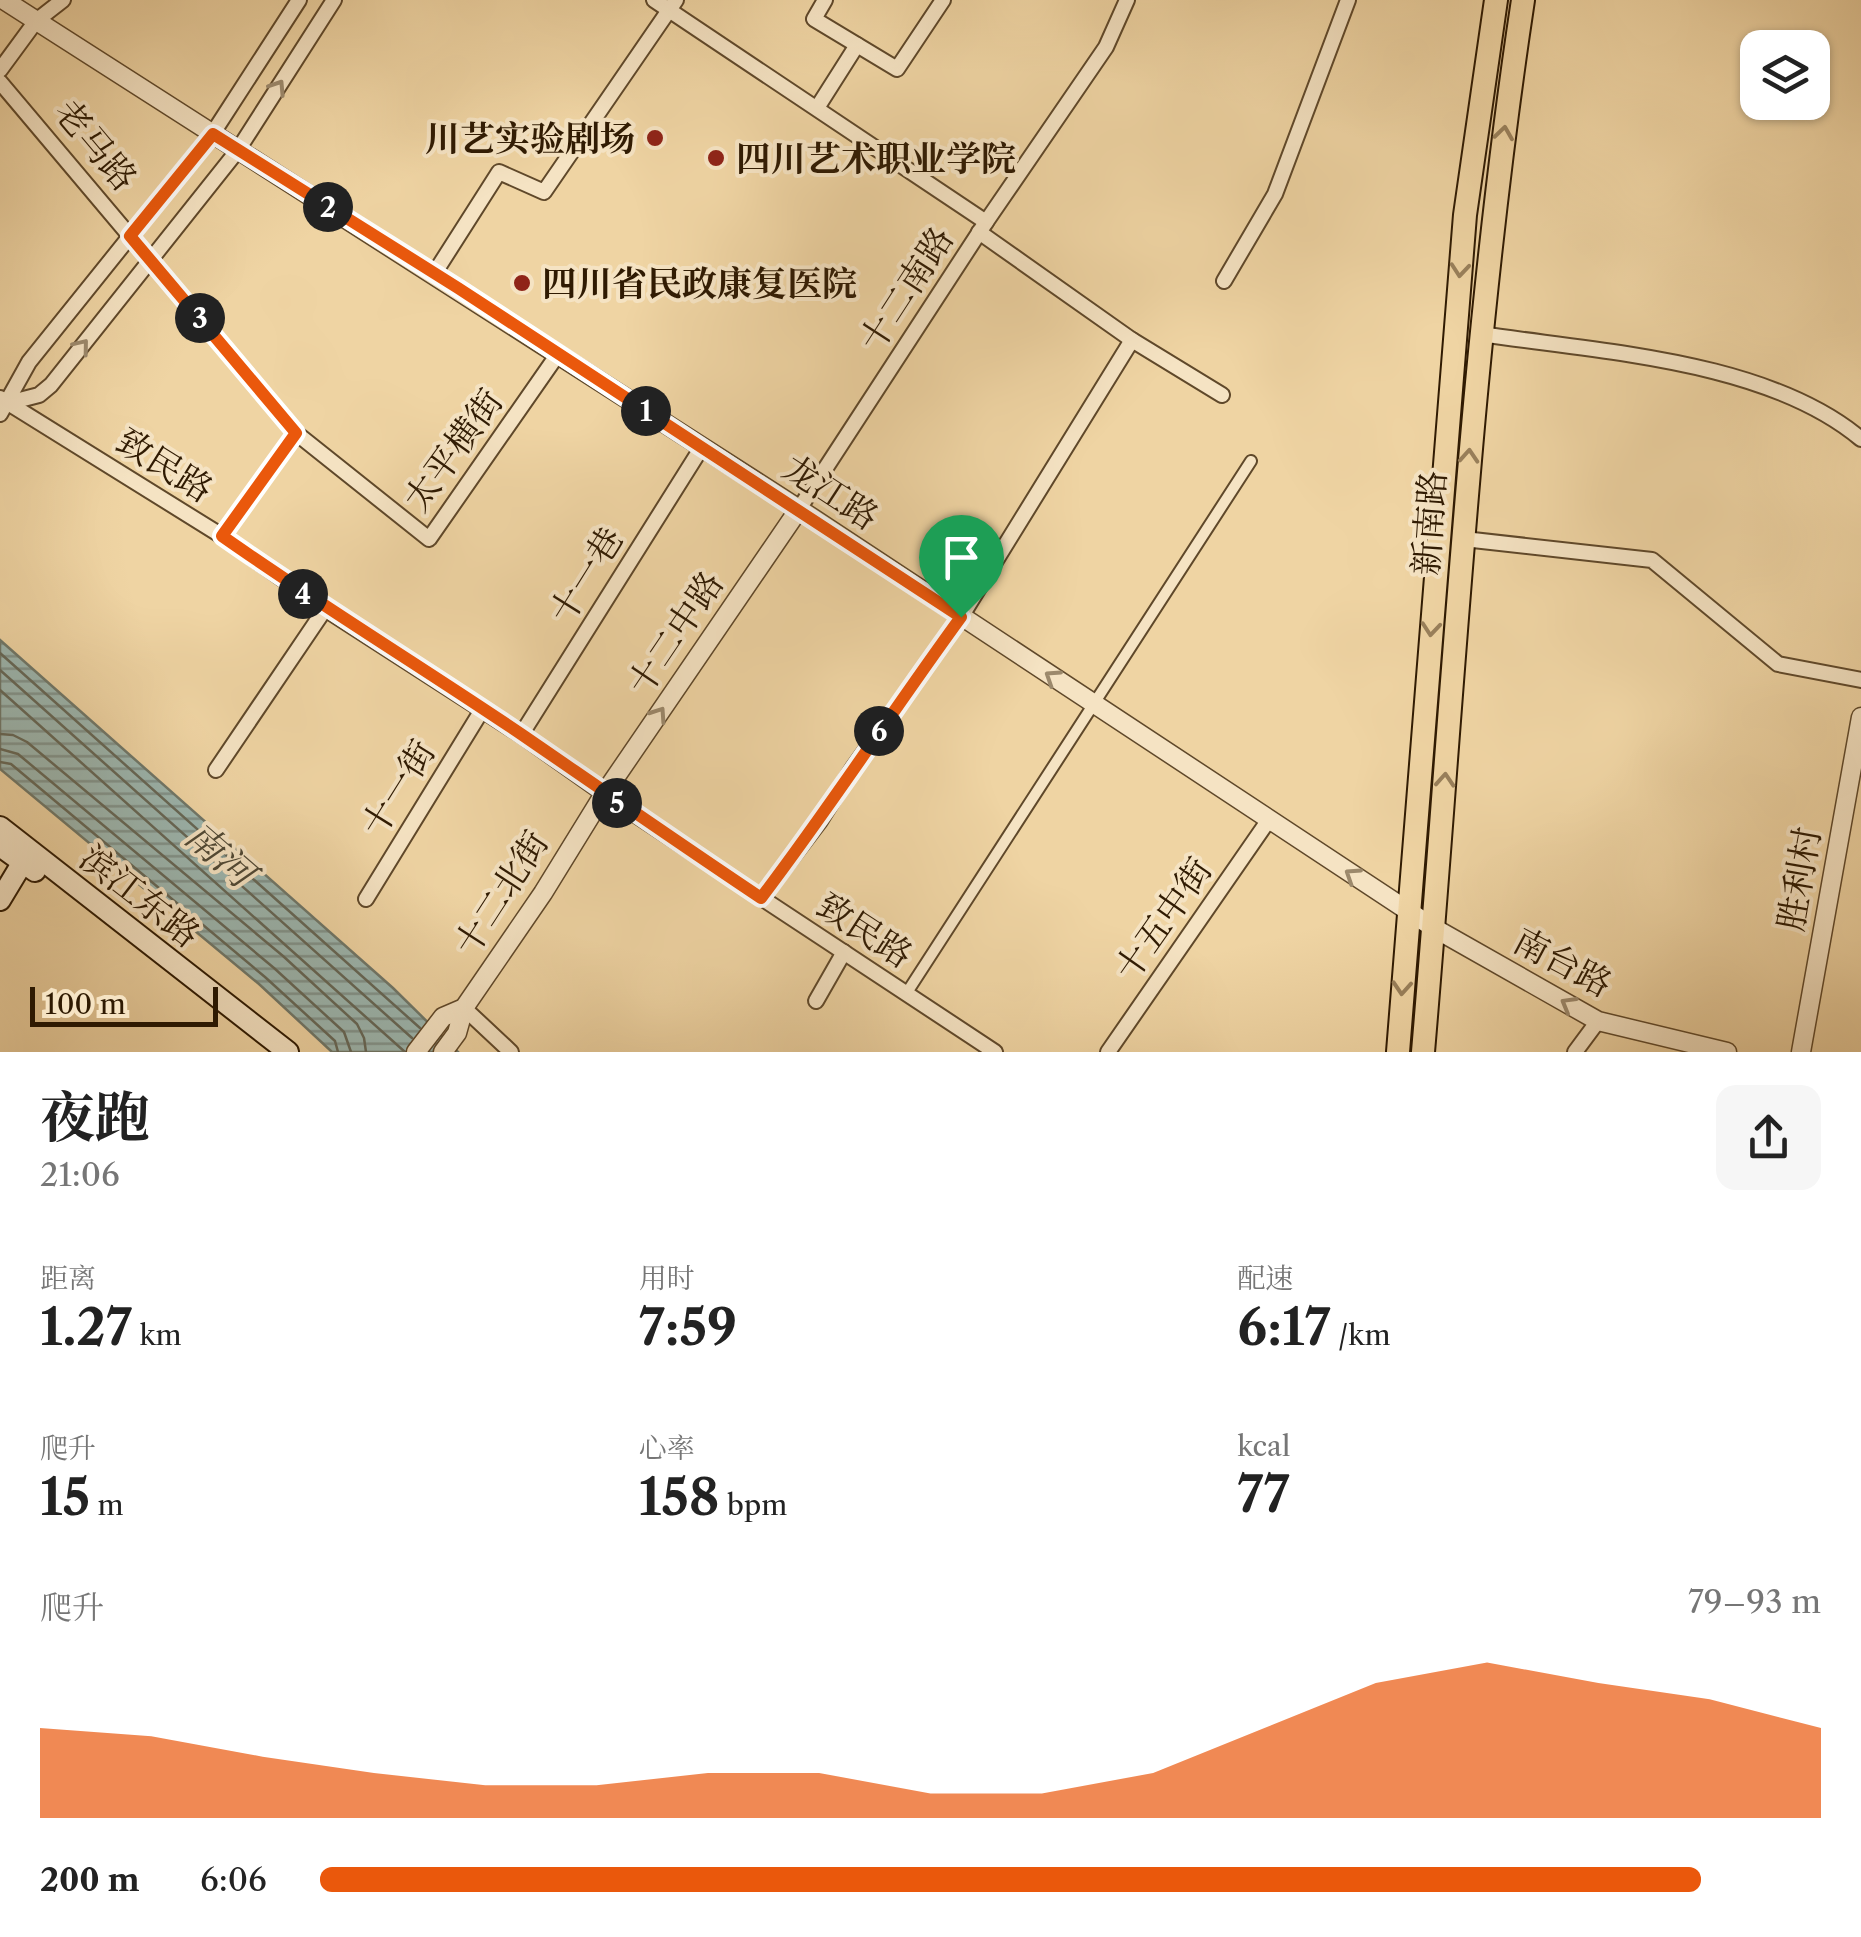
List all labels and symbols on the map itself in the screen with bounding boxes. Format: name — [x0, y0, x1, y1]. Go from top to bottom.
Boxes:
one-way arrow — [266, 80, 285, 98]
street label: 老马路 — [46, 91, 146, 199]
place label: 川艺实验剧场 — [425, 117, 635, 160]
one-way arrow — [1492, 125, 1513, 142]
marker: 川艺实验剧场 — [644, 127, 666, 149]
place label: 四川艺术职业学院 — [736, 137, 1016, 180]
marker: 四川艺术职业学院 — [705, 147, 727, 169]
pin: 2 — [303, 182, 353, 232]
street label: 十二南路 — [850, 219, 962, 359]
place label: 四川省民政康复医院 — [542, 262, 857, 305]
one-way arrow — [1450, 263, 1472, 279]
marker: 四川省民政康复医院 — [511, 272, 533, 294]
pin: 3 — [175, 293, 225, 343]
one-way arrow — [70, 339, 88, 357]
street label: 太平横街 — [394, 381, 512, 519]
pin: 1 — [621, 386, 671, 436]
street label: 致民路 — [109, 419, 221, 511]
street label: 龙江路 — [775, 445, 887, 539]
one-way arrow — [1458, 448, 1479, 464]
street label: 新南路 — [1404, 469, 1454, 577]
pin — [919, 515, 1004, 618]
street label: 十一巷 — [540, 519, 632, 631]
street label: 十二中路 — [618, 563, 732, 703]
pin: 4 — [278, 569, 328, 619]
one-way arrow — [1420, 621, 1442, 637]
one-way arrow — [1044, 670, 1062, 689]
one-way arrow — [647, 706, 665, 725]
pin: 6 — [854, 706, 904, 756]
street label: 十一街 — [352, 732, 444, 844]
one-way arrow — [1434, 772, 1456, 788]
pin: 5 — [592, 778, 642, 828]
water label: 南河 — [176, 811, 269, 901]
street label: 十二北街 — [445, 823, 557, 963]
street label: 胜利村 — [1769, 824, 1829, 934]
street label: 滨江东路 — [72, 836, 208, 956]
street label: 十五中街 — [1105, 849, 1221, 989]
one-way arrow — [1345, 868, 1363, 887]
street label: 致民路 — [809, 883, 921, 977]
street label: 南台路 — [1507, 918, 1619, 1006]
one-way arrow — [1392, 980, 1413, 996]
scale bar — [30, 982, 218, 1026]
one-way arrow — [1560, 997, 1578, 1016]

